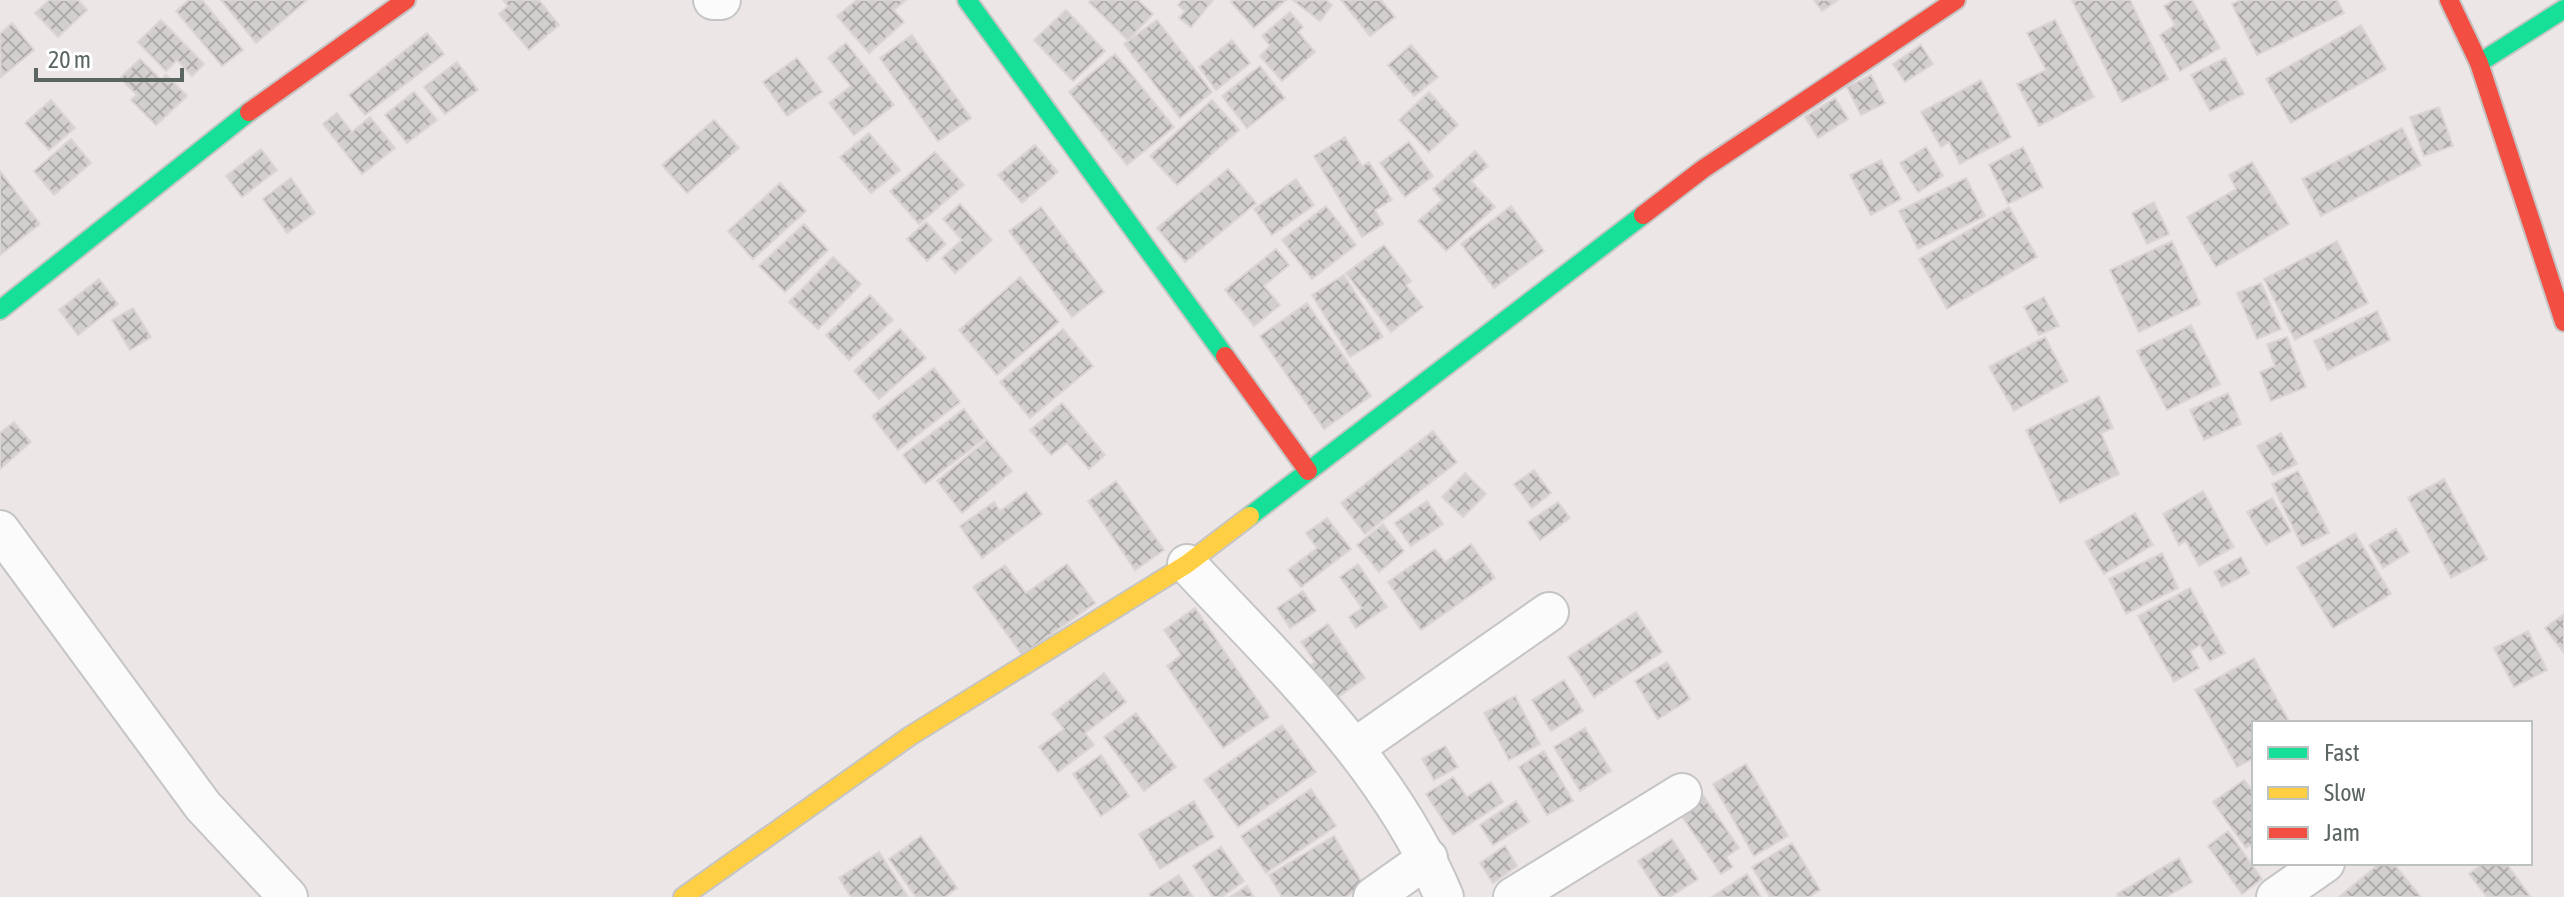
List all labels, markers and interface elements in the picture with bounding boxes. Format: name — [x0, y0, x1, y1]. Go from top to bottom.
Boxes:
scale bar — [36, 32, 182, 82]
text: 20 m — [48, 46, 91, 73]
legend — [2252, 721, 2532, 865]
text: Fast — [2324, 739, 2360, 766]
text: Slow — [2324, 779, 2366, 806]
text: Jam — [2324, 819, 2360, 846]

